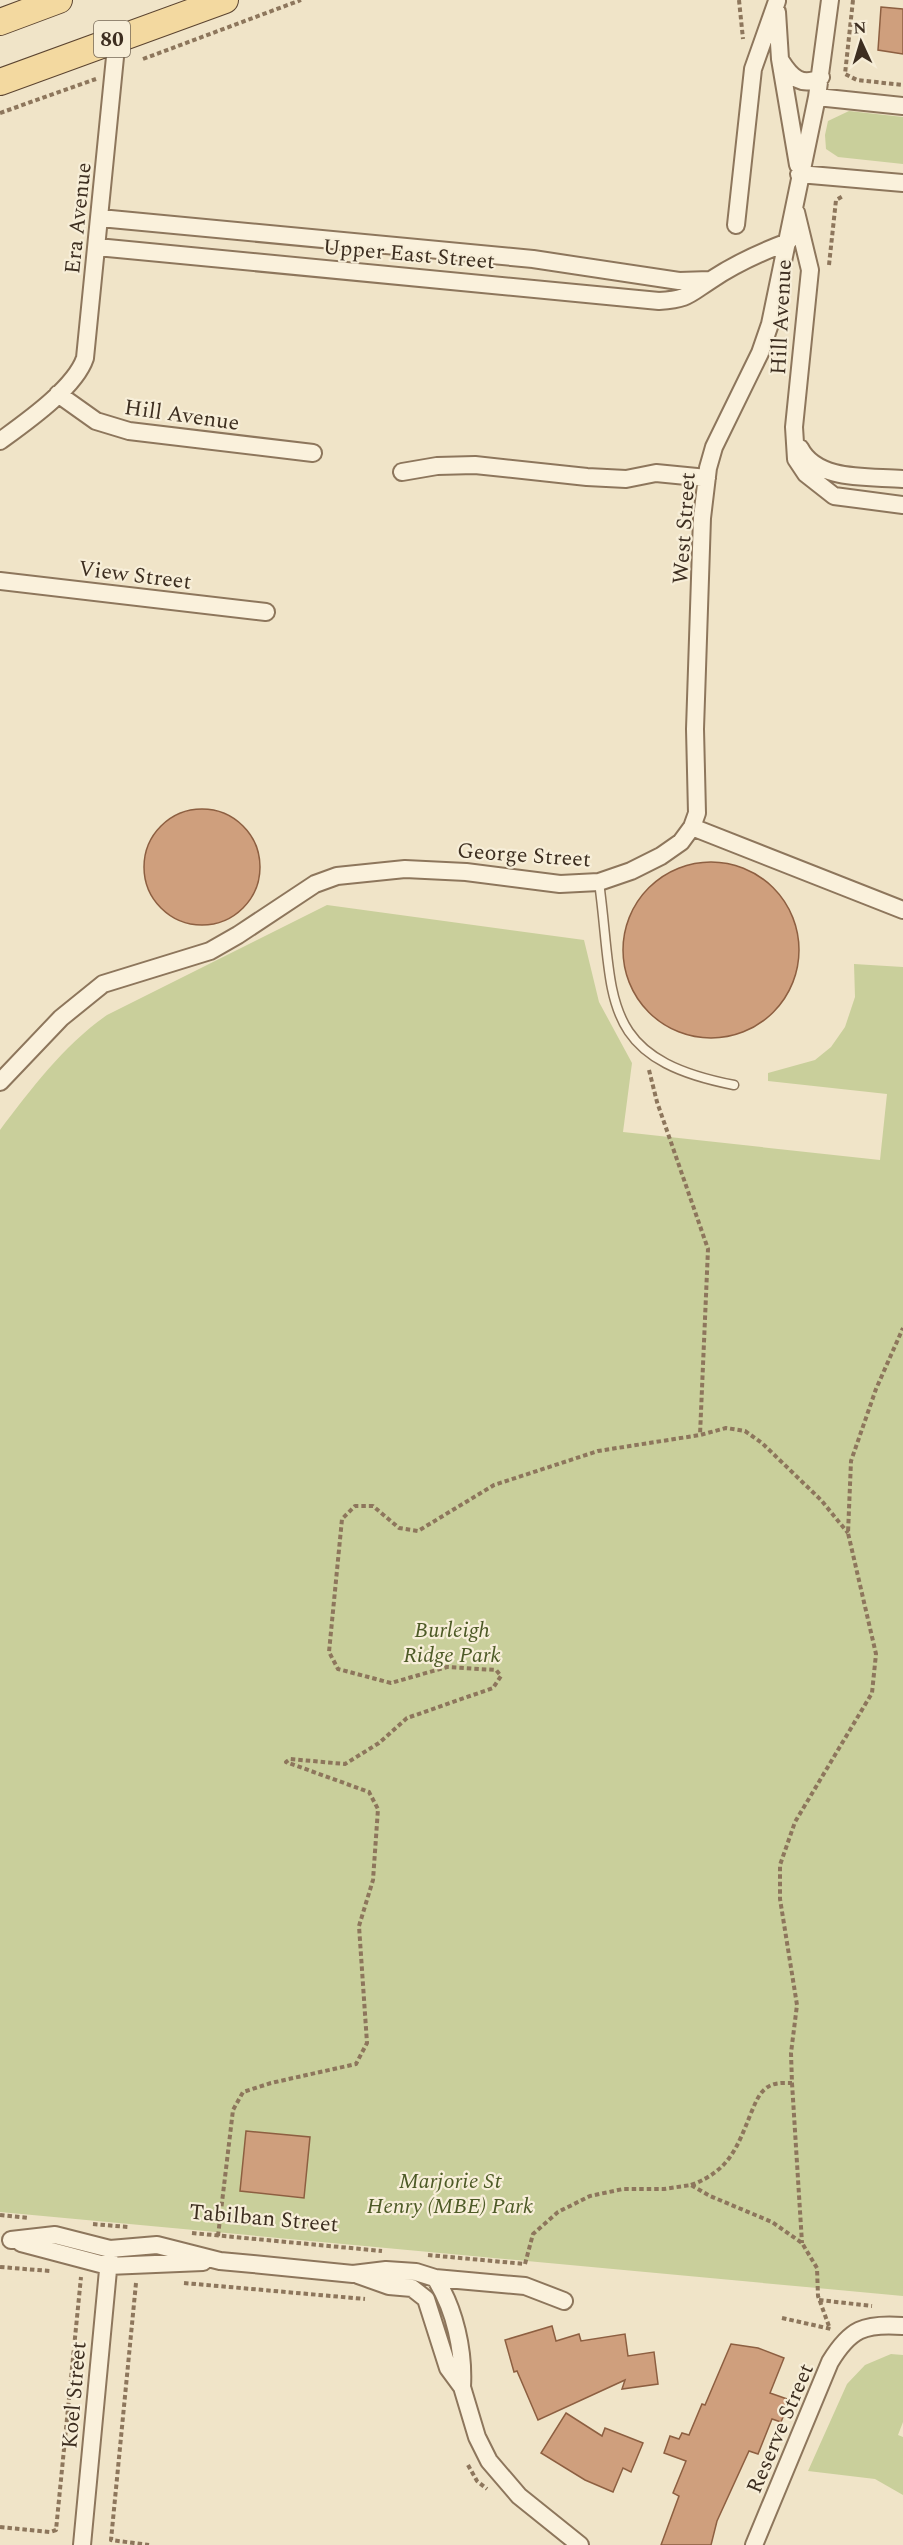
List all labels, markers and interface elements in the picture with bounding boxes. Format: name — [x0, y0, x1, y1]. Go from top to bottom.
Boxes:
north arrow — [831, 12, 891, 72]
text: N — [853, 16, 867, 40]
road number: 80 — [94, 21, 130, 57]
street label: Era Avenue — [56, 161, 101, 276]
street label: Upper East Street — [321, 231, 497, 278]
street label: Hill Avenue — [762, 258, 801, 376]
street label: Hill Avenue — [122, 391, 241, 440]
street label: West Street — [664, 471, 705, 585]
street label: View Street — [76, 552, 193, 599]
street label: George Street — [456, 834, 592, 877]
park label: Burleigh Ridge Park — [403, 1614, 501, 1672]
park label: Marjorie St Henry (MBE) Park — [367, 2165, 533, 2223]
street label: Tabilban Street — [188, 2196, 340, 2241]
street label: Koel Street — [53, 2340, 96, 2450]
street label: Reserve Street — [738, 2358, 823, 2499]

